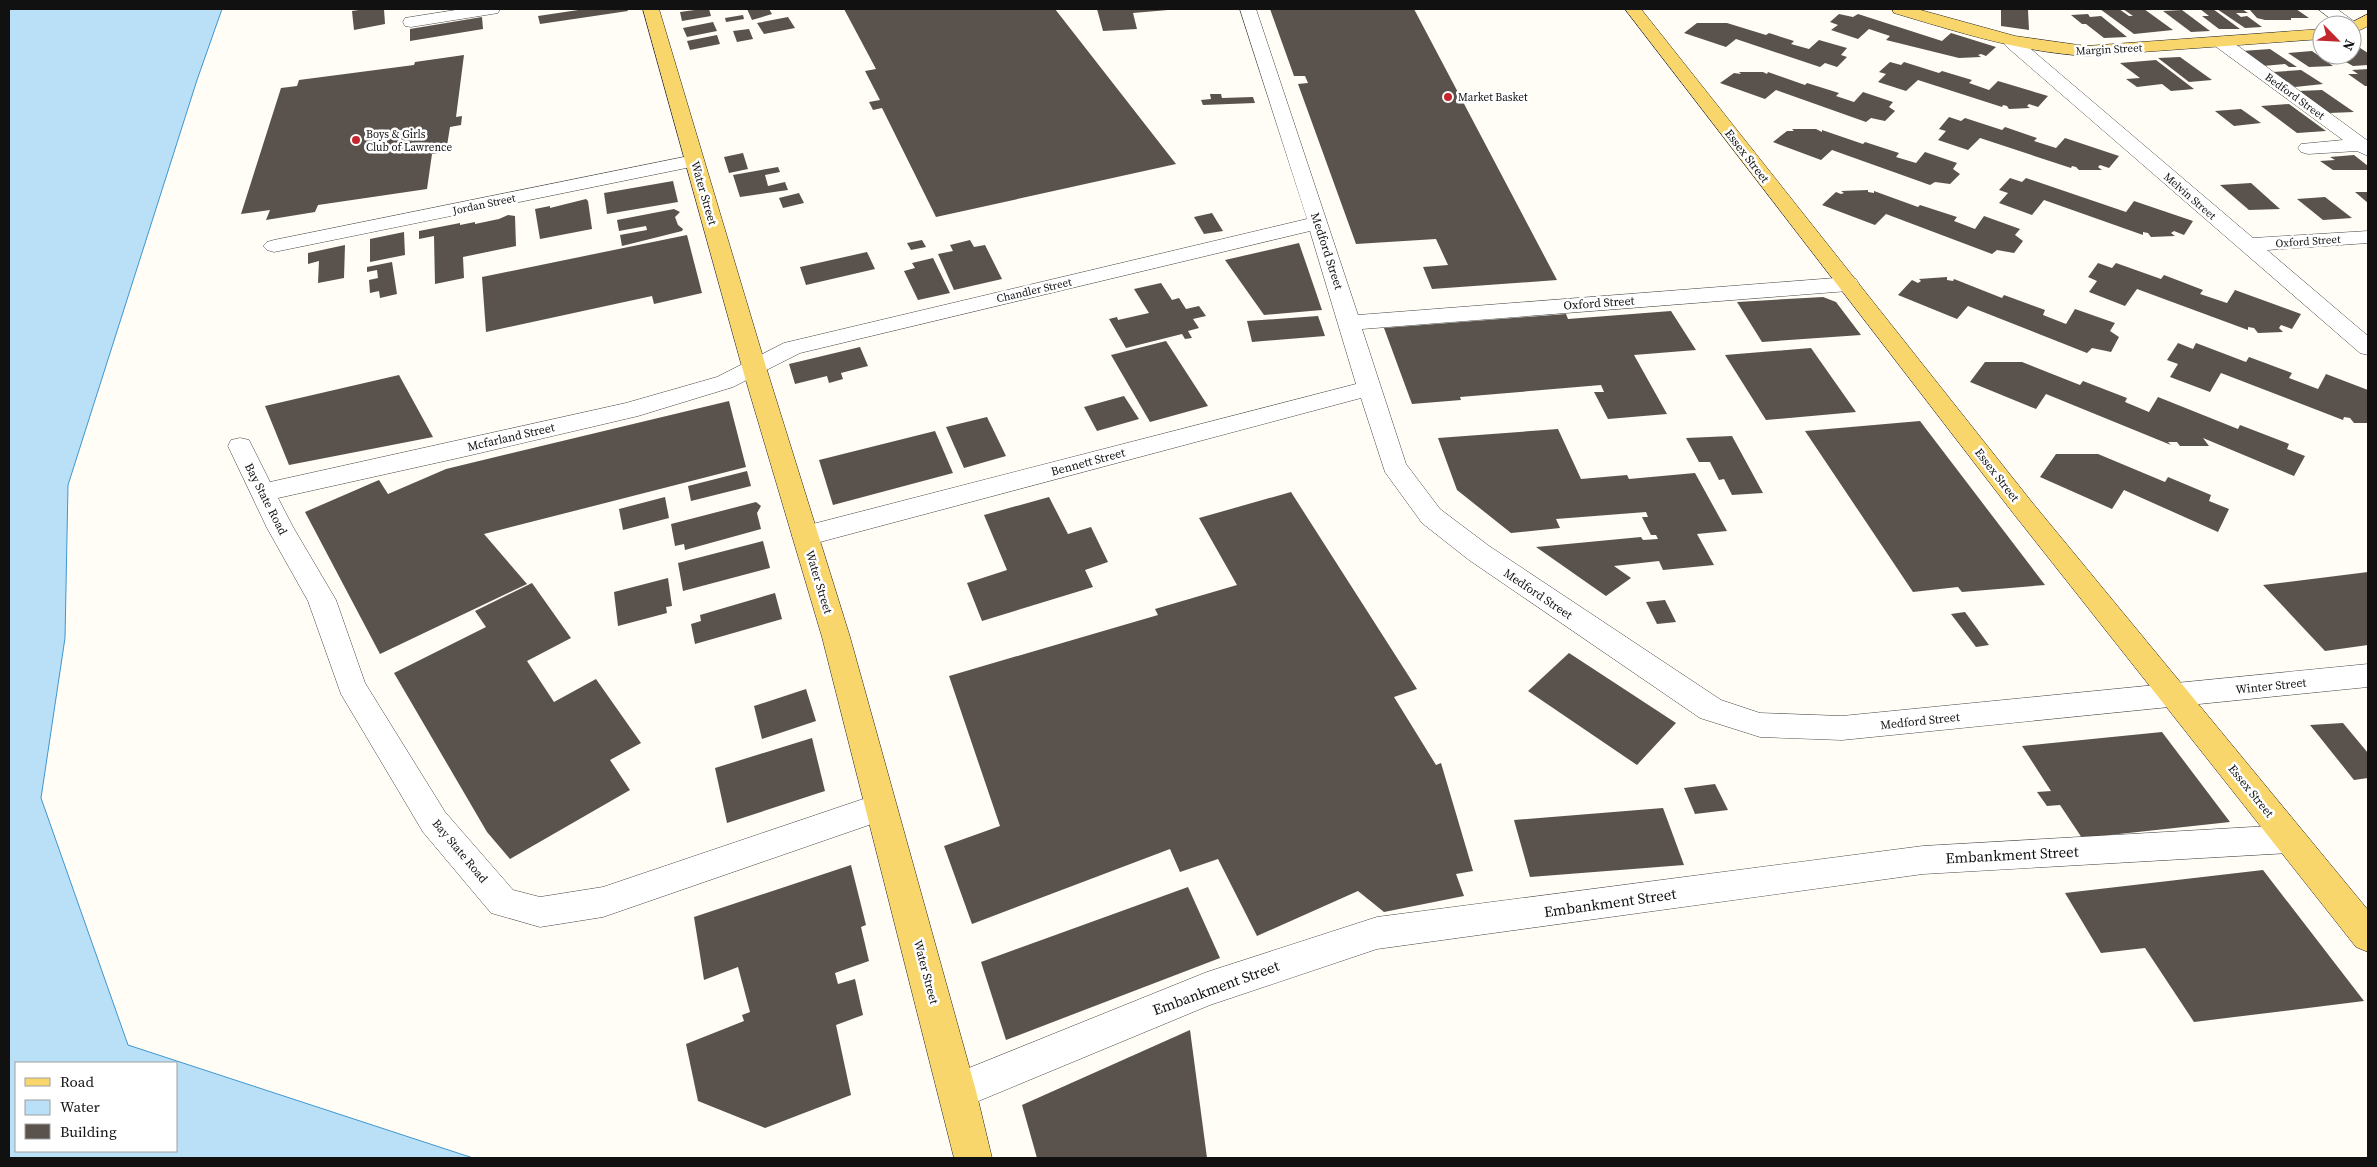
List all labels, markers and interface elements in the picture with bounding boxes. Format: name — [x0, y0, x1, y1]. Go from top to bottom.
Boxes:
north arrow — [2312, 15, 2362, 65]
text: N — [2338, 37, 2360, 54]
street label: Margin Street — [2075, 40, 2143, 59]
street label: Bedford Street — [2262, 70, 2328, 123]
place label: Market Basket — [1458, 90, 1528, 105]
marker: Market Basket — [1442, 91, 1454, 103]
street label: Essex Street — [1721, 126, 1773, 186]
place label: Boys & Girls Club of Lawrence — [366, 127, 452, 155]
marker: Boys & Girls Club of Lawrence — [350, 134, 362, 146]
street label: Water Street — [687, 159, 721, 227]
street label: Melvin Street — [2160, 169, 2219, 224]
street label: Jordan Street — [450, 190, 517, 219]
street label: Medford Street — [1307, 211, 1347, 291]
street label: Oxford Street — [2275, 232, 2341, 251]
street label: Chandler Street — [995, 274, 1073, 306]
street label: Oxford Street — [1563, 293, 1635, 313]
street label: Mcfarland Street — [466, 419, 556, 455]
street label: Bennett Street — [1049, 444, 1127, 480]
street label: Essex Street — [1971, 445, 2023, 505]
street label: Bay State Road — [241, 460, 291, 538]
street label: Water Street — [802, 548, 836, 616]
street label: Medford Street — [1500, 565, 1576, 623]
street label: Winter Street — [2235, 674, 2307, 698]
street label: Medford Street — [1880, 709, 1961, 733]
street label: Essex Street — [2225, 761, 2277, 821]
street label: Bay State Road — [429, 816, 491, 886]
street label: Embankment Street — [1945, 841, 2079, 868]
street label: Embankment Street — [1542, 883, 1678, 922]
street label: Water Street — [910, 938, 942, 1006]
street label: Embankment Street — [1150, 955, 1282, 1020]
legend — [15, 1062, 178, 1152]
text: Road — [60, 1071, 94, 1092]
text: Water — [60, 1096, 101, 1117]
text: Building — [60, 1121, 117, 1142]

